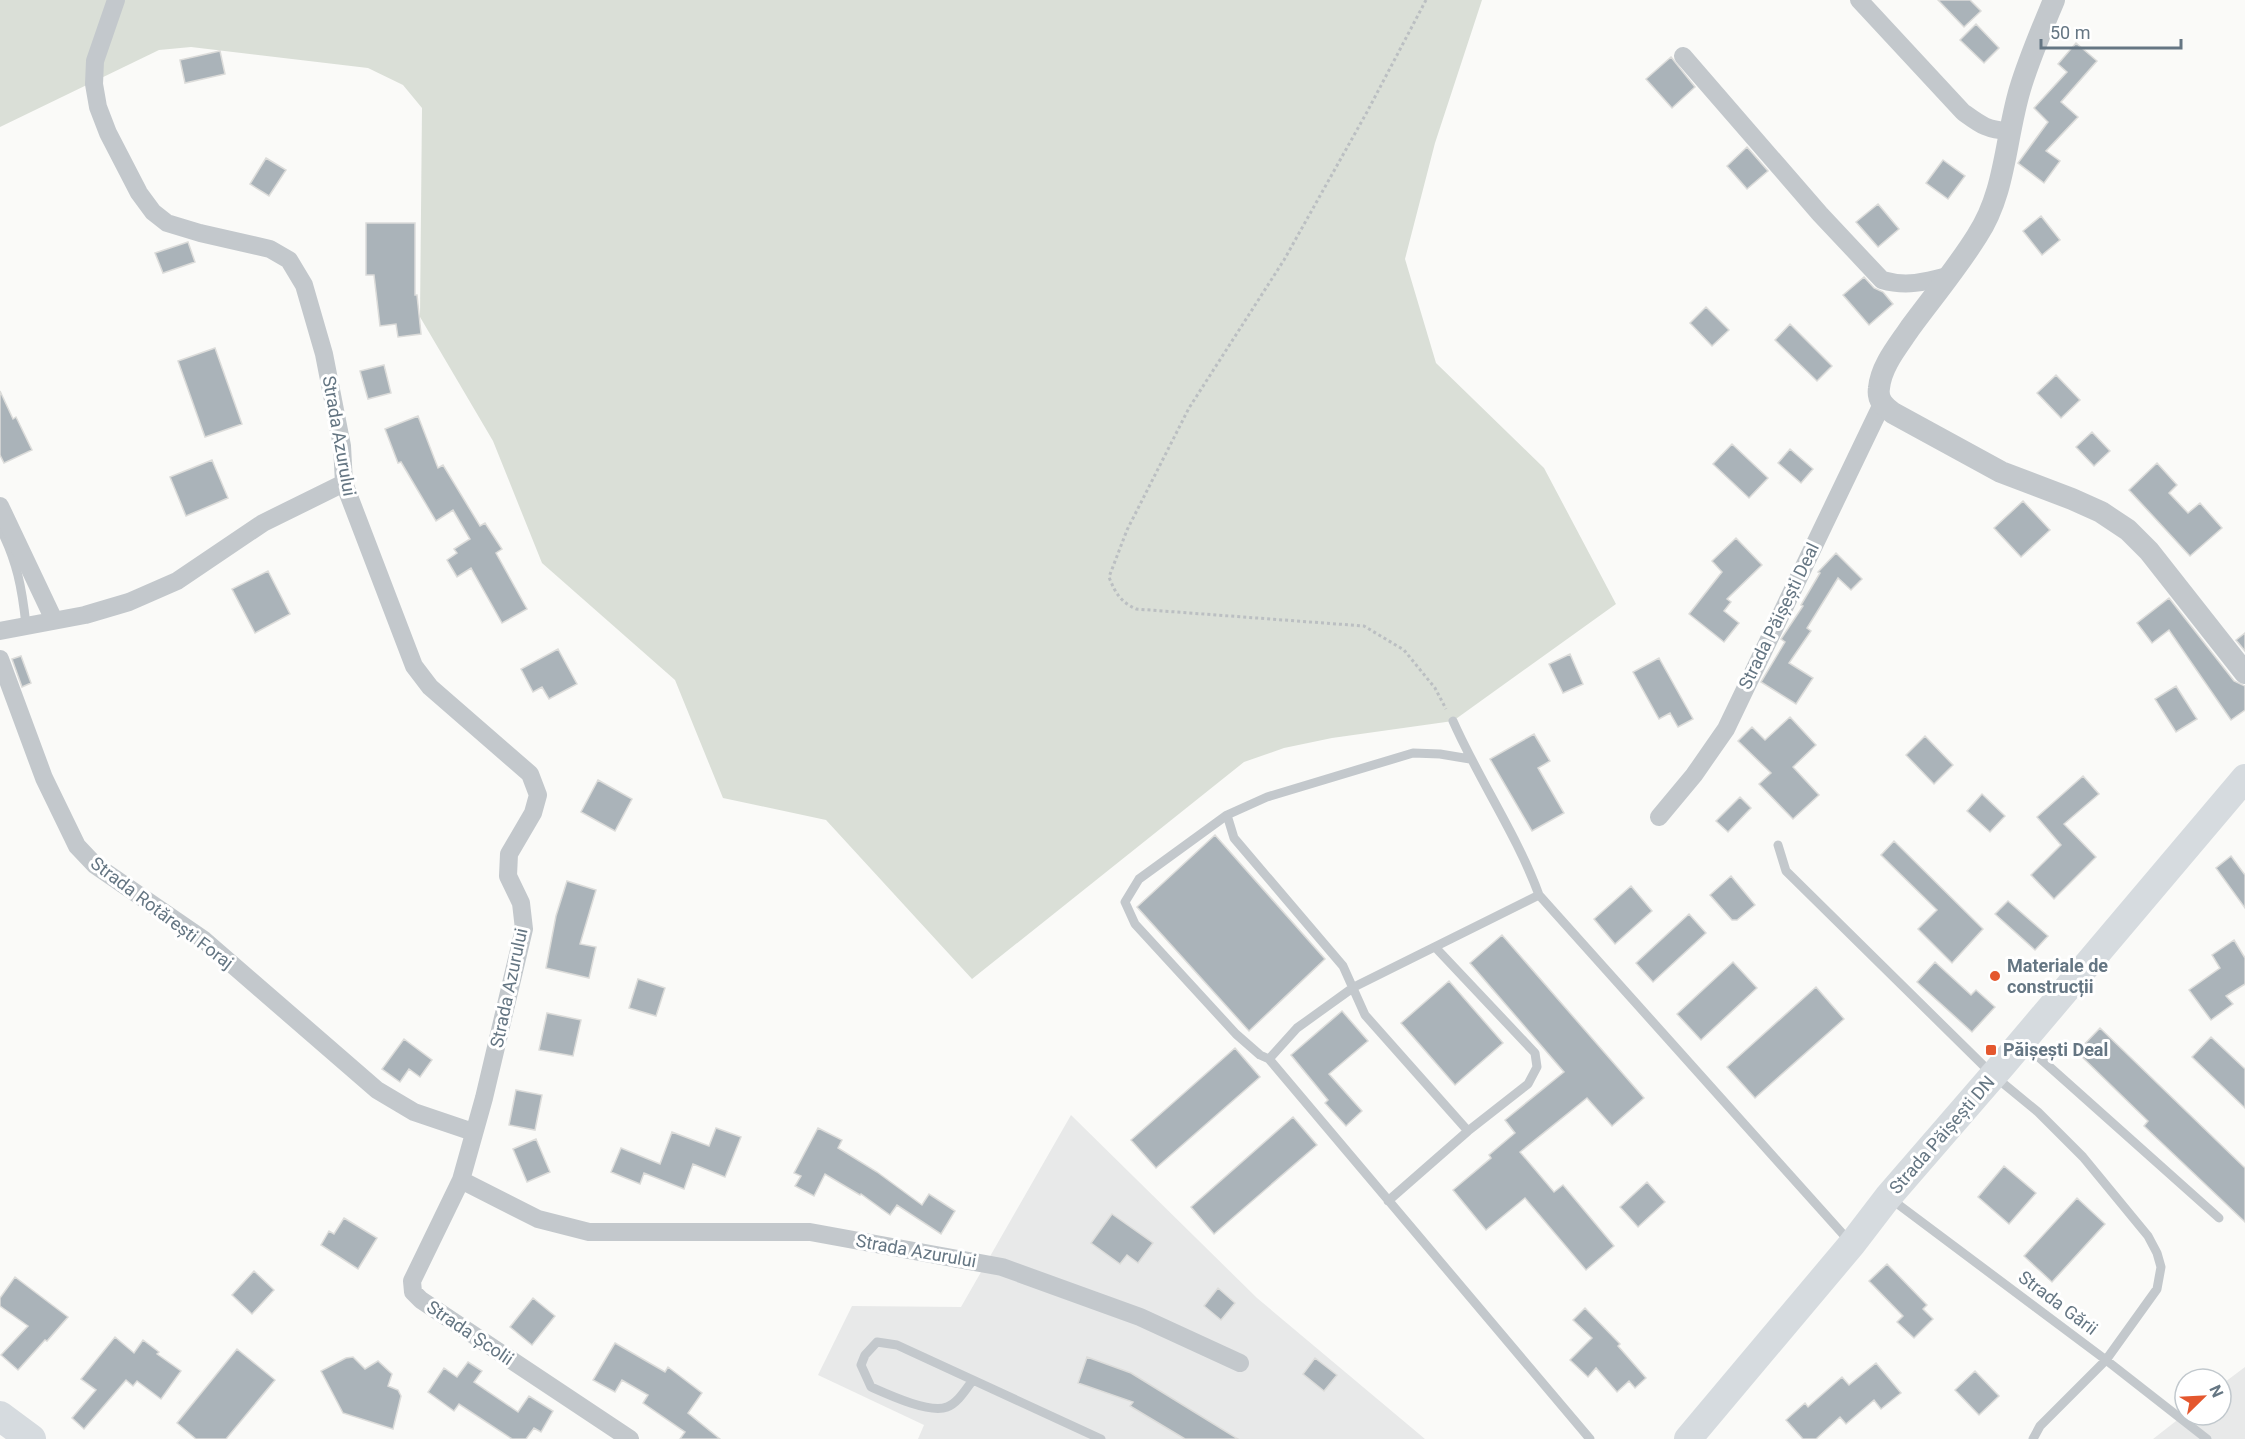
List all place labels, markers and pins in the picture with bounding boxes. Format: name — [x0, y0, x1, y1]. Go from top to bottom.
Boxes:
place label: Materiale de construcții — [2007, 955, 2108, 998]
marker: Materiale de construcții — [1988, 969, 2002, 983]
place label: Păișești Deal — [2003, 1039, 2108, 1061]
marker: Păișești Deal — [1984, 1043, 1998, 1057]

